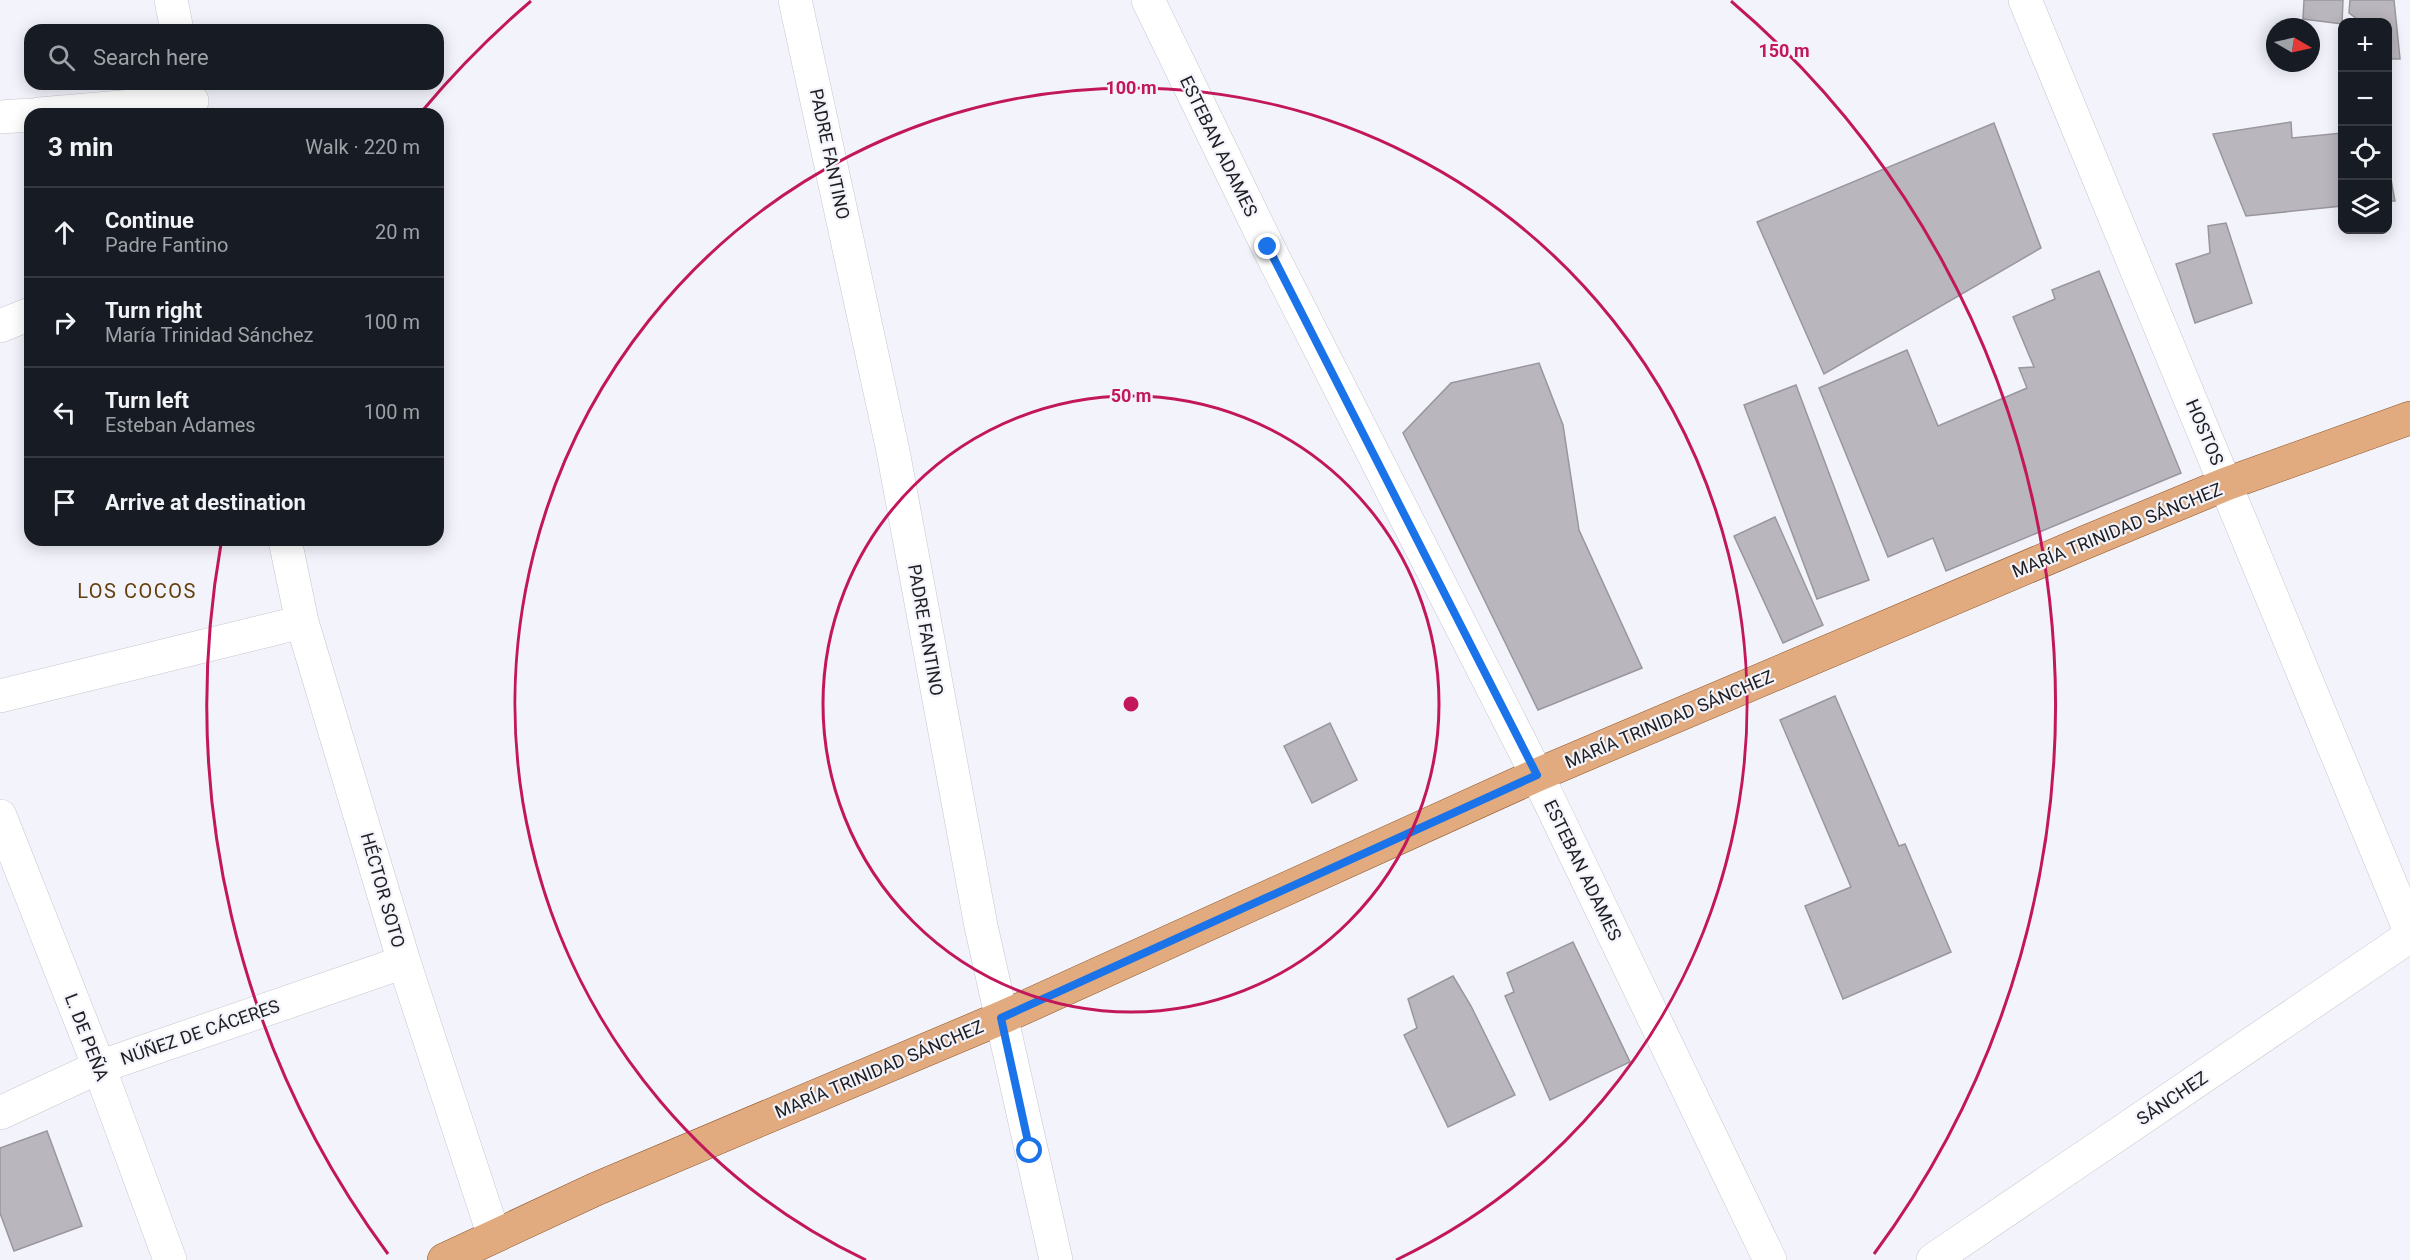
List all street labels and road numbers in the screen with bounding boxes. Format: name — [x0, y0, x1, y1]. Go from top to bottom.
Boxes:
street label: ESTEBAN ADAMES — [1176, 72, 1262, 220]
street label: PADRE FANTINO — [806, 87, 854, 221]
street label: HOSTOS — [2182, 396, 2228, 468]
street label: MARÍA TRINIDAD SÁNCHEZ — [2009, 478, 2225, 582]
street label: PADRE FANTINO — [904, 563, 948, 697]
street label: MARÍA TRINIDAD SÁNCHEZ — [1562, 665, 1777, 773]
street label: ESTEBAN ADAMES — [1540, 796, 1626, 944]
street label: HÉCTOR SOTO — [357, 830, 409, 950]
street label: L. DE PEÑA — [61, 990, 113, 1084]
street label: NÚÑEZ DE CÁCERES — [118, 995, 282, 1069]
street label: MARÍA TRINIDAD SÁNCHEZ — [772, 1015, 987, 1123]
street label: SÁNCHEZ — [2133, 1067, 2212, 1129]

